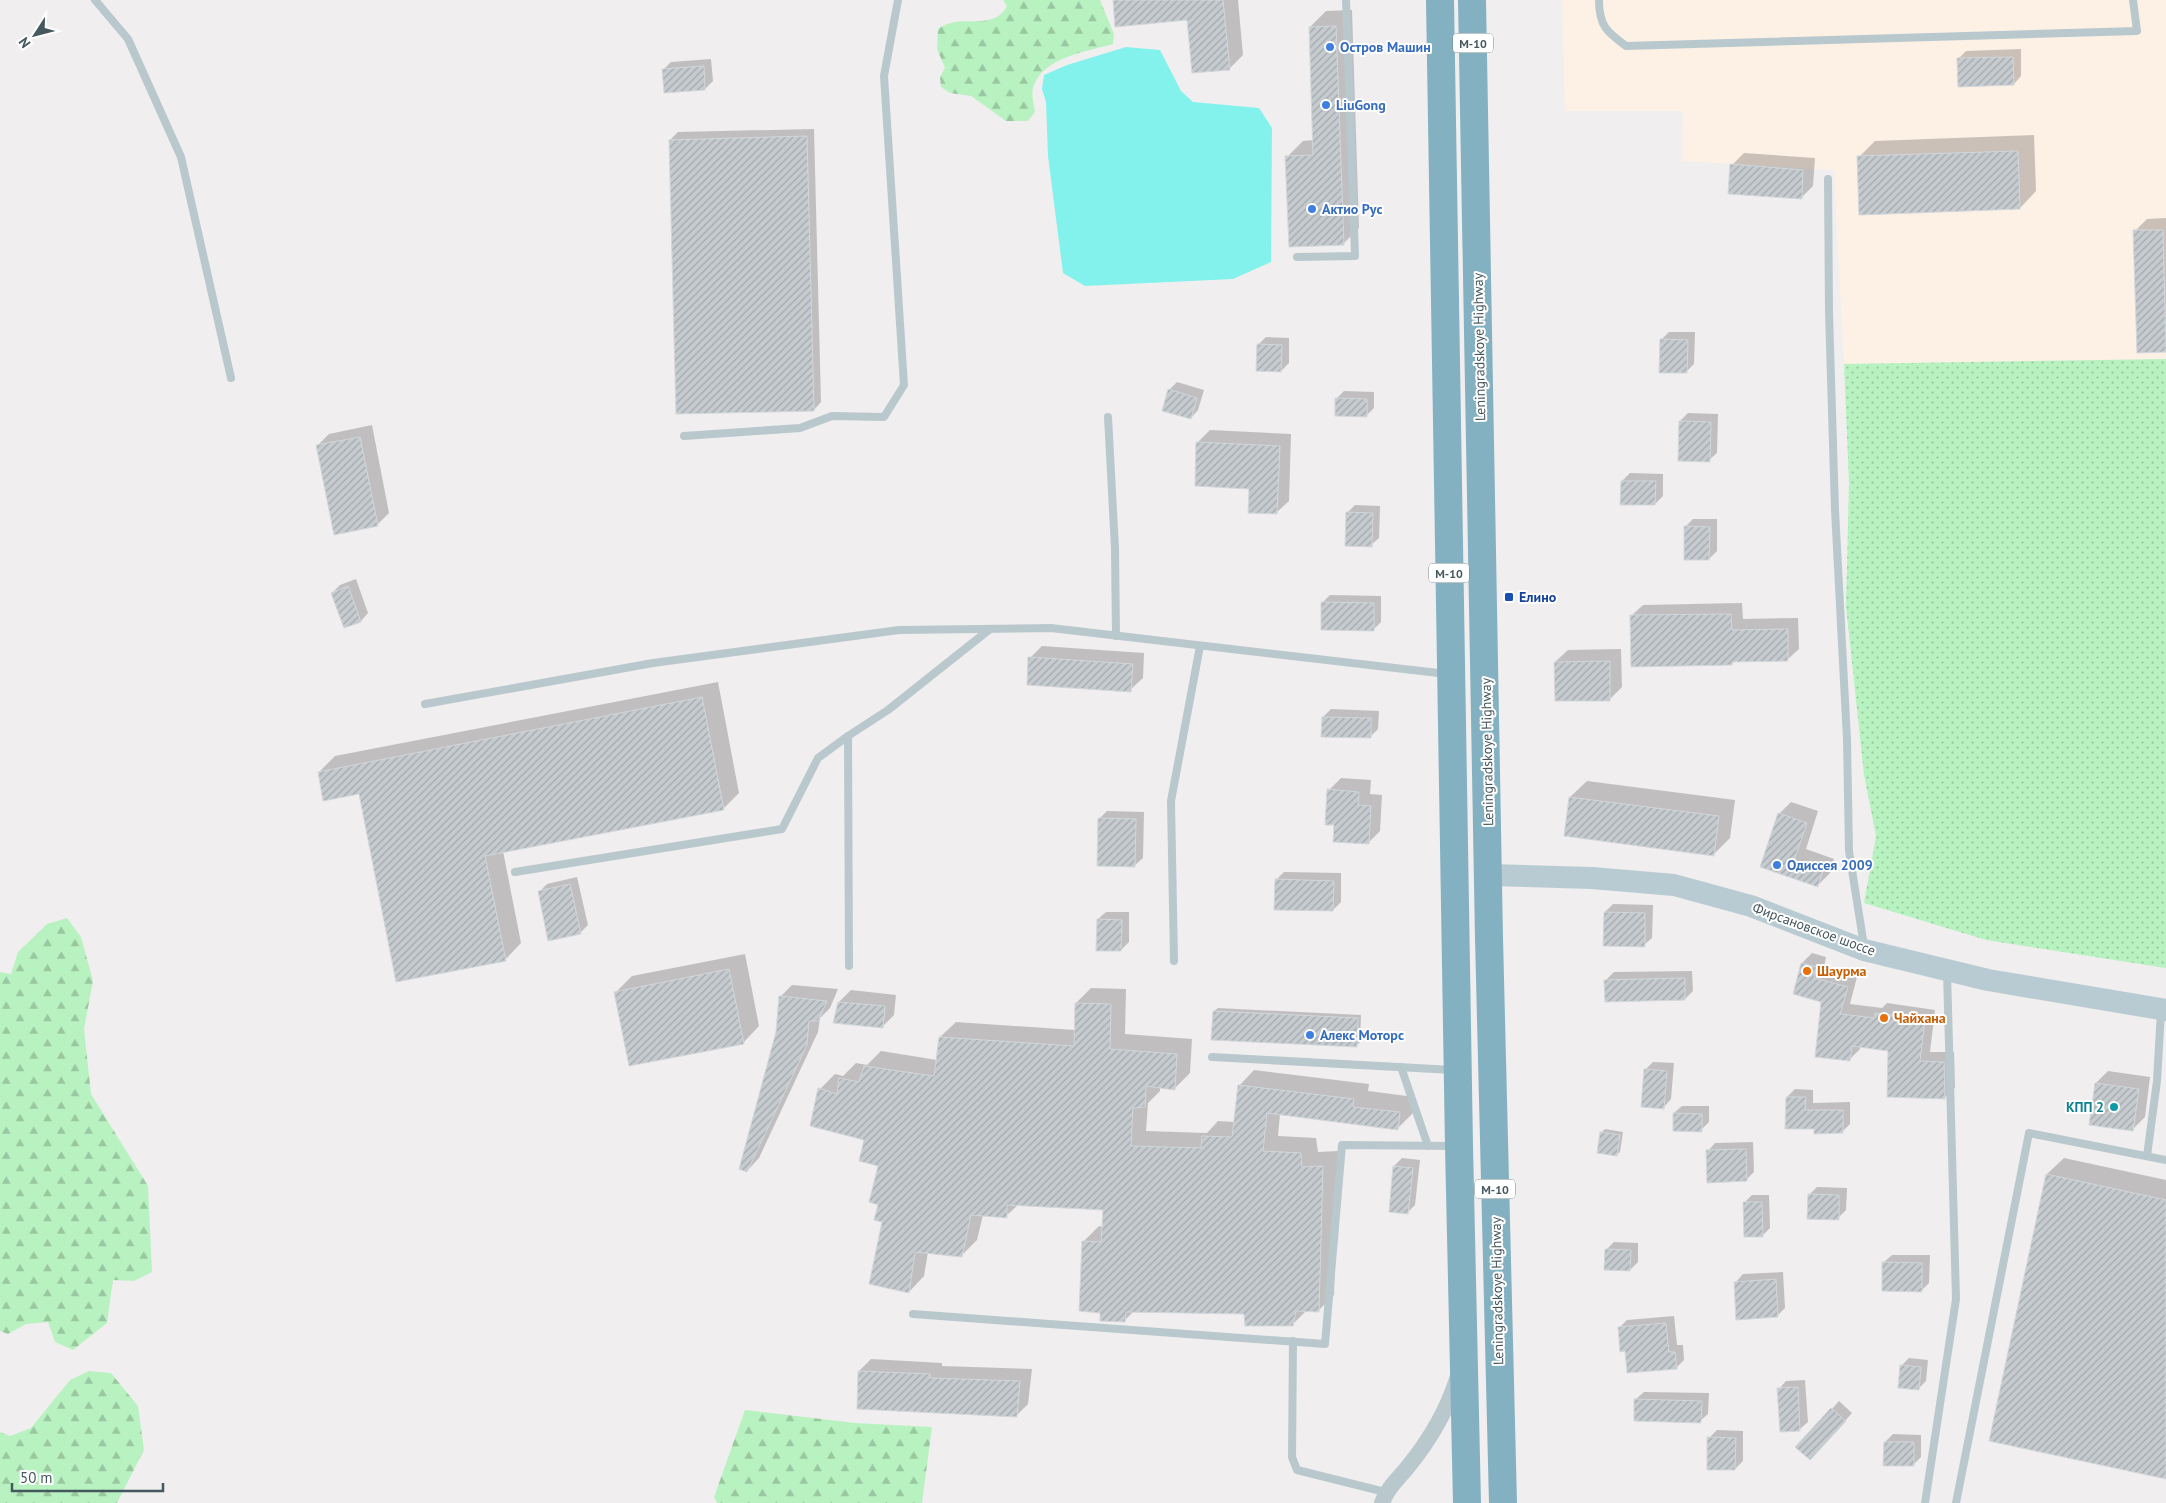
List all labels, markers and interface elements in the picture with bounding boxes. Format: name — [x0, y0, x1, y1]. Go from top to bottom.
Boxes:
north arrow — [10, 10, 60, 60]
text: N — [14, 34, 34, 52]
road number: М-10 — [1453, 34, 1493, 52]
place label: Остров Машин — [1340, 38, 1431, 56]
marker: Остров Машин — [1324, 41, 1336, 53]
place label: LiuGong — [1336, 96, 1386, 114]
marker: LiuGong — [1320, 99, 1332, 111]
place label: Актио Рус — [1322, 200, 1383, 218]
marker: Актио Рус — [1306, 203, 1318, 215]
street label: Leningradskoye Highway — [1469, 272, 1489, 421]
road number: М-10 — [1429, 564, 1469, 582]
place label: Елино — [1519, 588, 1557, 606]
marker: Елино — [1503, 591, 1515, 603]
street label: Leningradskoye Highway — [1477, 677, 1497, 826]
place label: Одиссея 2009 — [1787, 856, 1873, 874]
marker: Одиссея 2009 — [1771, 859, 1783, 871]
street label: Фирсановское шоссе — [1750, 898, 1878, 960]
place label: Шаурма — [1817, 962, 1867, 980]
marker: Шаурма — [1801, 965, 1813, 977]
place label: Чайхана — [1894, 1009, 1946, 1027]
marker: Чайхана — [1878, 1012, 1890, 1024]
place label: Алекс Моторс — [1320, 1026, 1404, 1044]
marker: Алекс Моторс — [1304, 1029, 1316, 1041]
place label: КПП 2 — [2066, 1098, 2104, 1116]
marker: КПП 2 — [2108, 1101, 2120, 1113]
road number: М-10 — [1475, 1180, 1515, 1198]
street label: Leningradskoye Highway — [1487, 1216, 1507, 1365]
scale bar — [12, 1460, 164, 1492]
text: 50 m — [20, 1468, 53, 1487]

